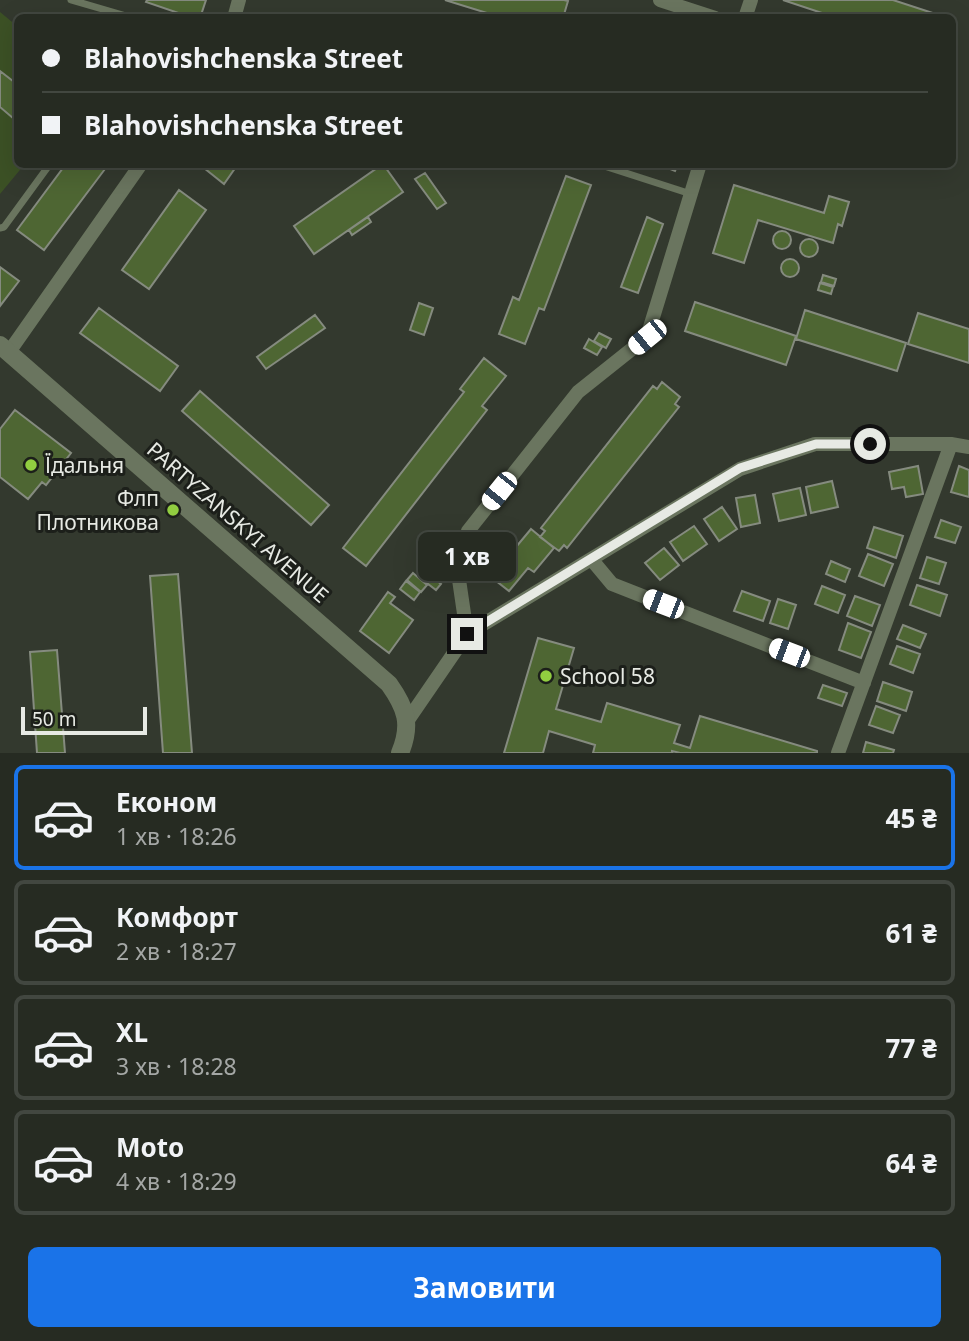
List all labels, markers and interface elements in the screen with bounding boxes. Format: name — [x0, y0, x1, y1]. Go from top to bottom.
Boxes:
text: Blahovishchenska Street — [84, 40, 403, 76]
text: Blahovishchenska Street — [84, 107, 403, 143]
car — [625, 316, 670, 358]
route start — [854, 428, 886, 460]
street label: PARTYZANSKYI AVENUE — [141, 435, 335, 609]
place label: Їдальня — [45, 451, 124, 479]
marker: Їдальня — [23, 457, 39, 473]
car — [478, 468, 521, 514]
place label: Флп Плотникова — [37, 484, 159, 536]
marker: Флп Плотникова — [165, 502, 181, 518]
callout: 1 хв — [418, 532, 516, 582]
text: 1 хв — [444, 540, 490, 572]
car — [640, 587, 687, 621]
route end — [451, 618, 483, 650]
car — [766, 636, 813, 670]
place label: School 58 — [560, 662, 655, 690]
marker: School 58 — [538, 668, 554, 684]
scale bar — [21, 704, 147, 736]
text: 50 m — [32, 706, 76, 732]
text: Економ — [116, 784, 217, 820]
icon: car — [32, 786, 95, 849]
text: 45 ₴ — [886, 800, 937, 836]
text: 1 хв · 18:26 — [116, 820, 237, 852]
text: Комфорт — [116, 899, 238, 935]
icon: car — [32, 901, 95, 964]
text: 61 ₴ — [886, 915, 937, 951]
text: 2 хв · 18:27 — [116, 935, 237, 967]
text: XL — [116, 1014, 148, 1050]
icon: car — [32, 1016, 95, 1079]
text: 77 ₴ — [886, 1030, 937, 1066]
text: 3 хв · 18:28 — [116, 1050, 237, 1082]
text: Moto — [116, 1129, 184, 1165]
icon: car — [32, 1131, 95, 1194]
text: 64 ₴ — [886, 1145, 937, 1181]
text: 4 хв · 18:29 — [116, 1165, 237, 1197]
button: Замовити — [28, 1247, 941, 1327]

